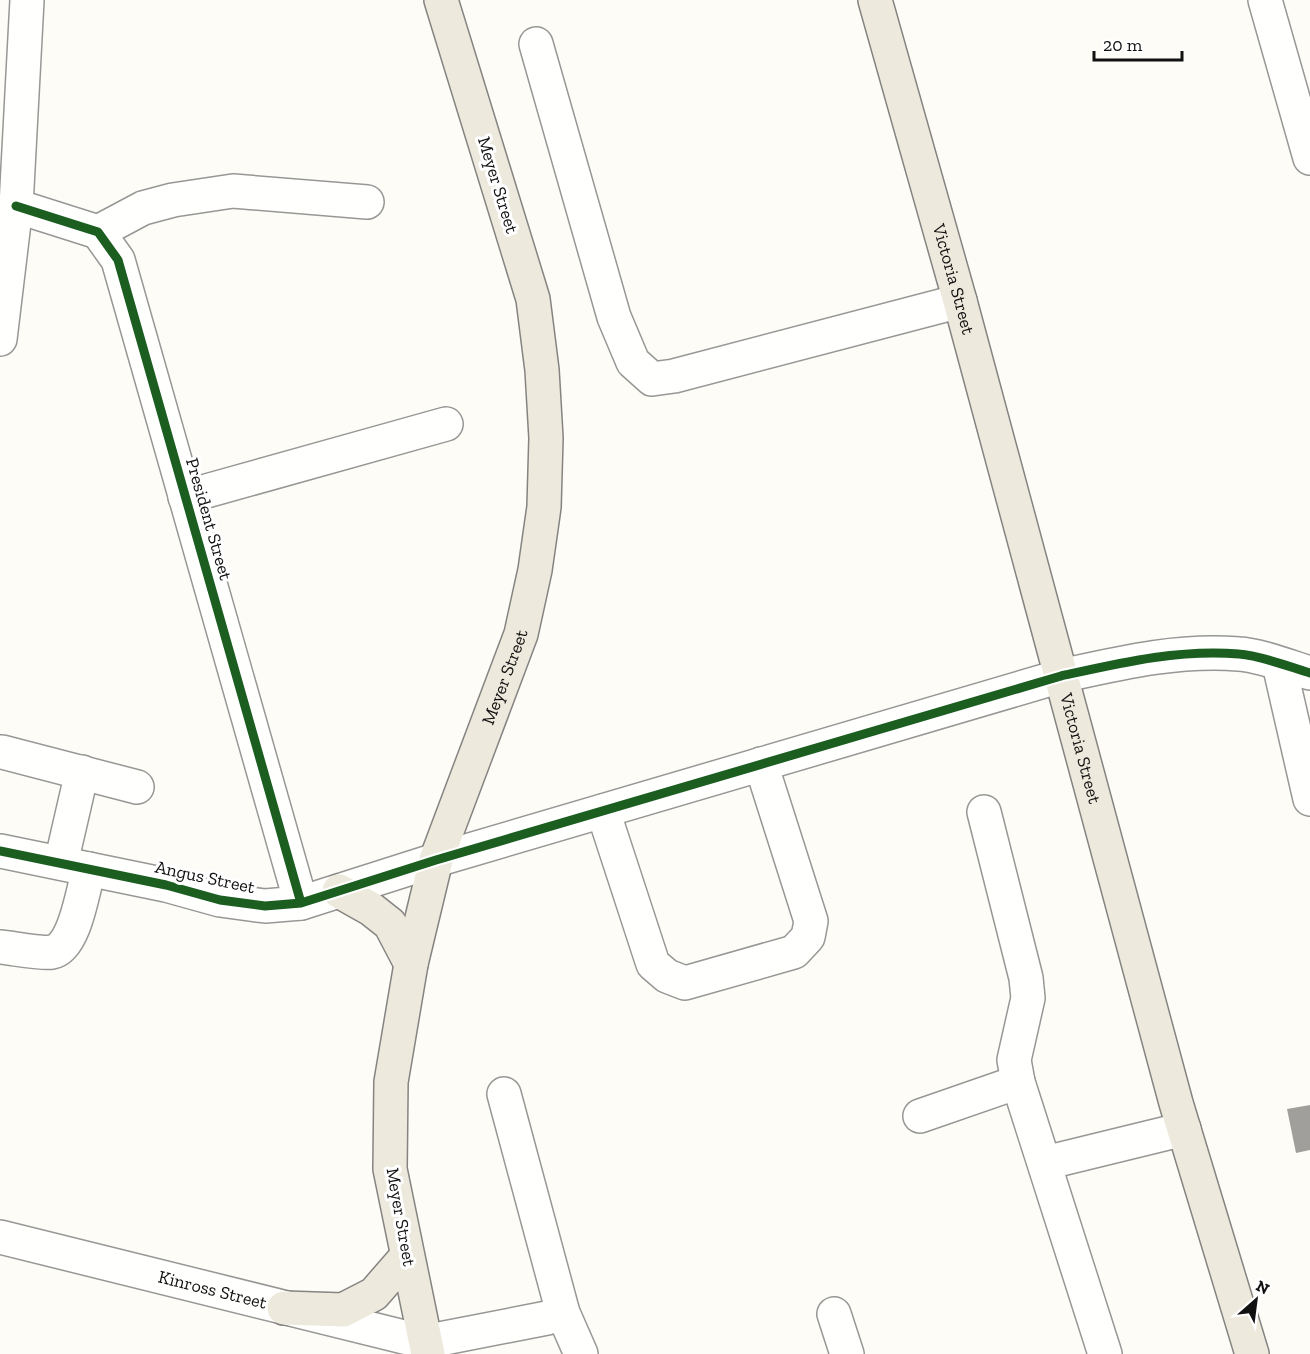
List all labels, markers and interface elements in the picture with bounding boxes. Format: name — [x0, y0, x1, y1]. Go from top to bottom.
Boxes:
scale bar — [1094, 24, 1182, 62]
text: 20 m — [1103, 34, 1143, 56]
street label: Meyer Street — [473, 134, 523, 236]
street label: Victoria Street — [928, 221, 980, 337]
street label: President Street — [181, 455, 237, 583]
street label: Meyer Street — [477, 627, 533, 728]
street label: Victoria Street — [1055, 690, 1106, 806]
street label: Angus Street — [153, 856, 257, 898]
street label: Meyer Street — [382, 1166, 421, 1268]
street label: Kinross Street — [156, 1266, 269, 1314]
north arrow — [1226, 1270, 1286, 1330]
text: N — [1253, 1276, 1273, 1298]

